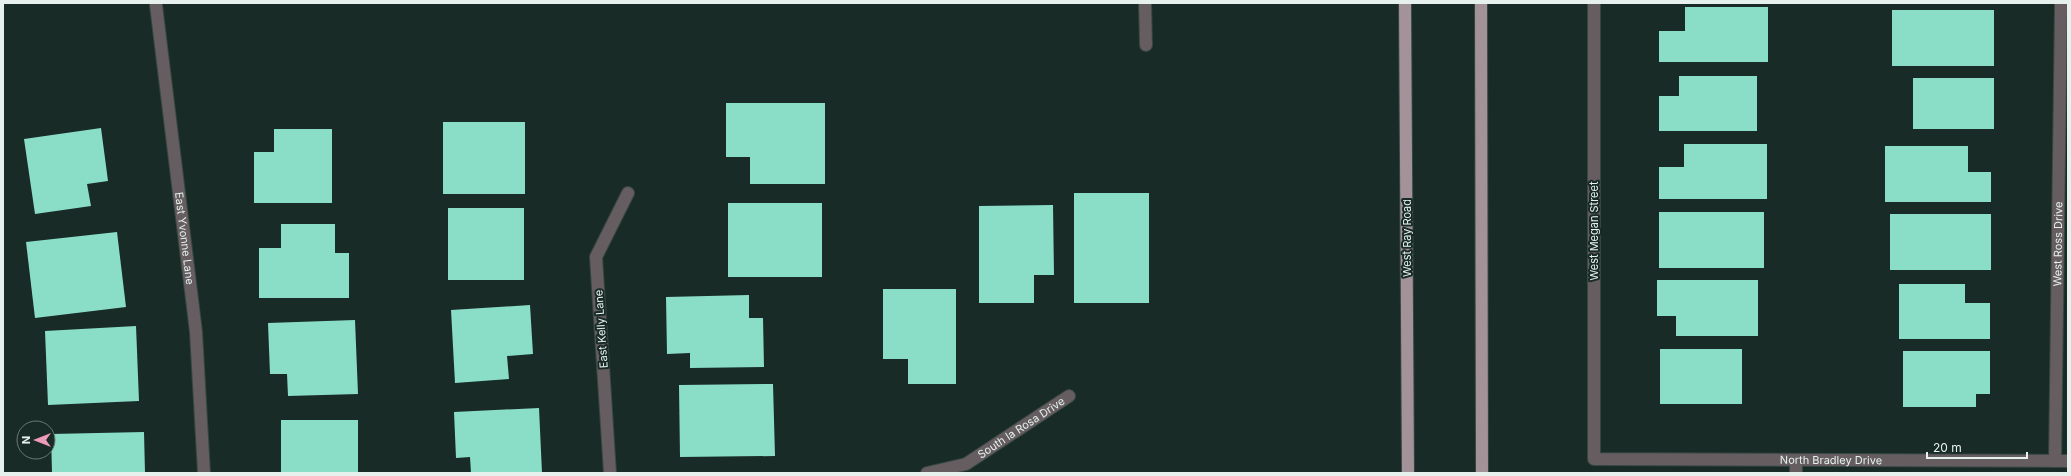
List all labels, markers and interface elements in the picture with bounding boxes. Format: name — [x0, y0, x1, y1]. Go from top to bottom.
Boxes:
street label: West Megan Street — [1587, 181, 1601, 281]
street label: East Yvonne Lane — [172, 191, 197, 285]
street label: West Ray Road — [1400, 199, 1414, 277]
street label: West Ross Drive — [2050, 202, 2065, 287]
street label: East Kelly Lane — [591, 289, 611, 369]
street label: South la Rosa Drive — [975, 394, 1067, 461]
north arrow — [16, 420, 56, 460]
scale bar — [1927, 434, 2027, 460]
text: N — [19, 436, 33, 444]
text: 20 m — [1933, 440, 1962, 455]
street label: North Bradley Drive — [1780, 453, 1882, 467]

